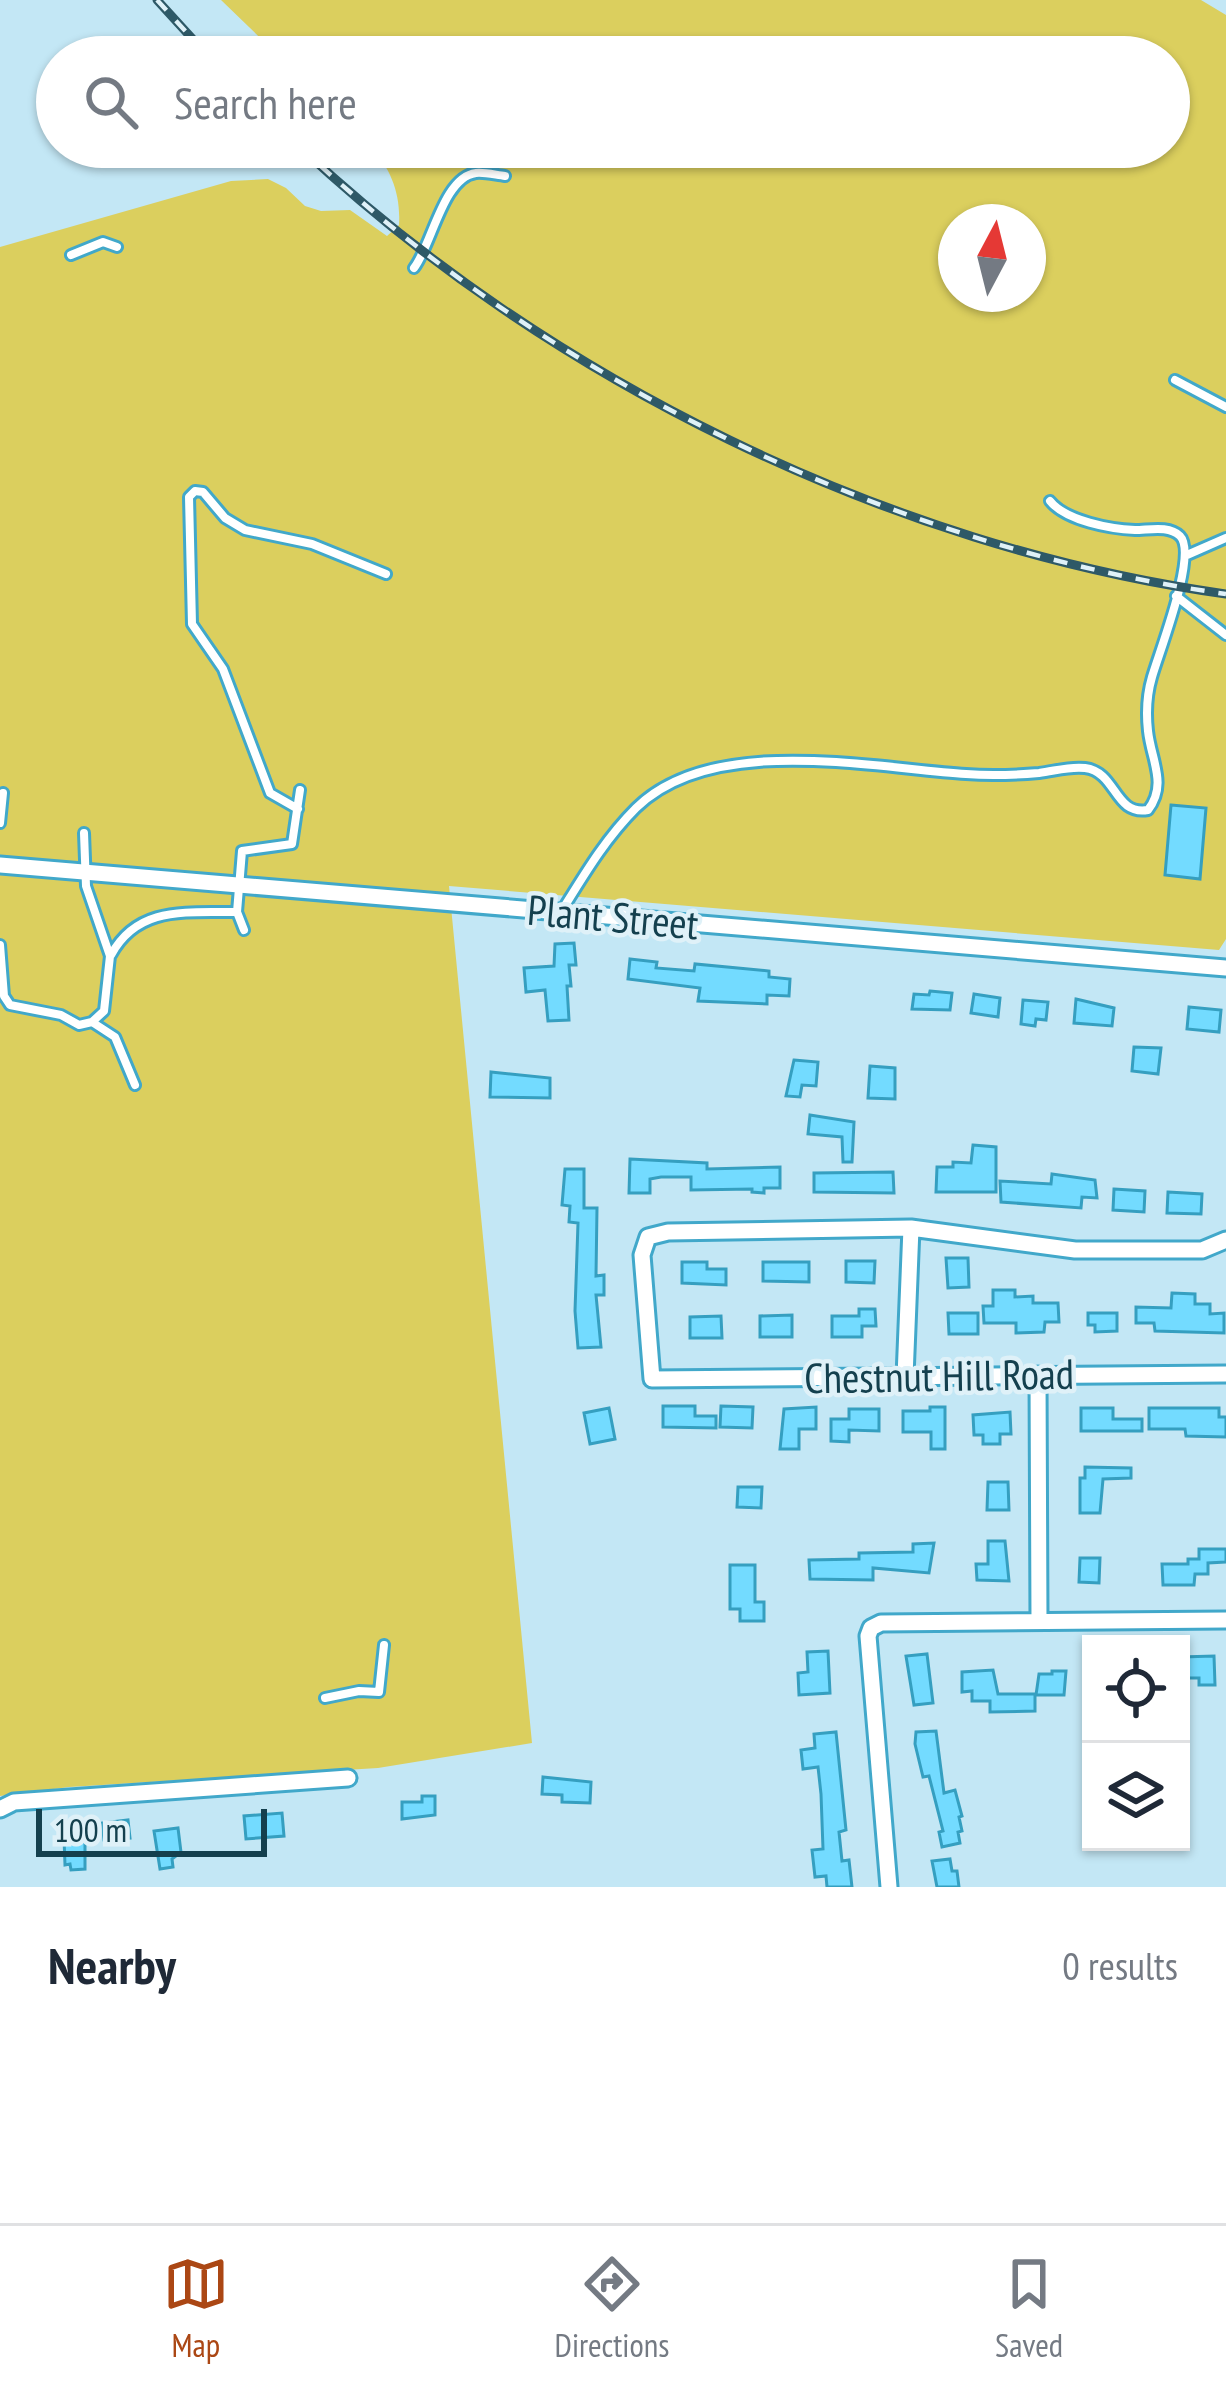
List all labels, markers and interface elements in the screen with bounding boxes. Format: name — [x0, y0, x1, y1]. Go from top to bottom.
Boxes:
search box — [36, 36, 1190, 168]
icon: search — [78, 69, 144, 135]
text: Search here — [174, 73, 357, 131]
north arrow — [938, 204, 1046, 312]
street label: Plant Street — [525, 882, 701, 951]
street label: Chestnut Hill Road — [804, 1346, 1074, 1405]
map controls — [1082, 1635, 1190, 1851]
button: locate — [1082, 1635, 1190, 1743]
button: layers — [1082, 1743, 1190, 1851]
scale bar — [36, 1803, 267, 1856]
text: 100 m — [54, 1808, 127, 1851]
text: Nearby — [48, 1932, 176, 1998]
text: 0 results — [1062, 1940, 1178, 1991]
tab: Map — [163, 2251, 229, 2366]
tab: Directions — [555, 2251, 669, 2366]
tab: Saved — [995, 2251, 1063, 2366]

